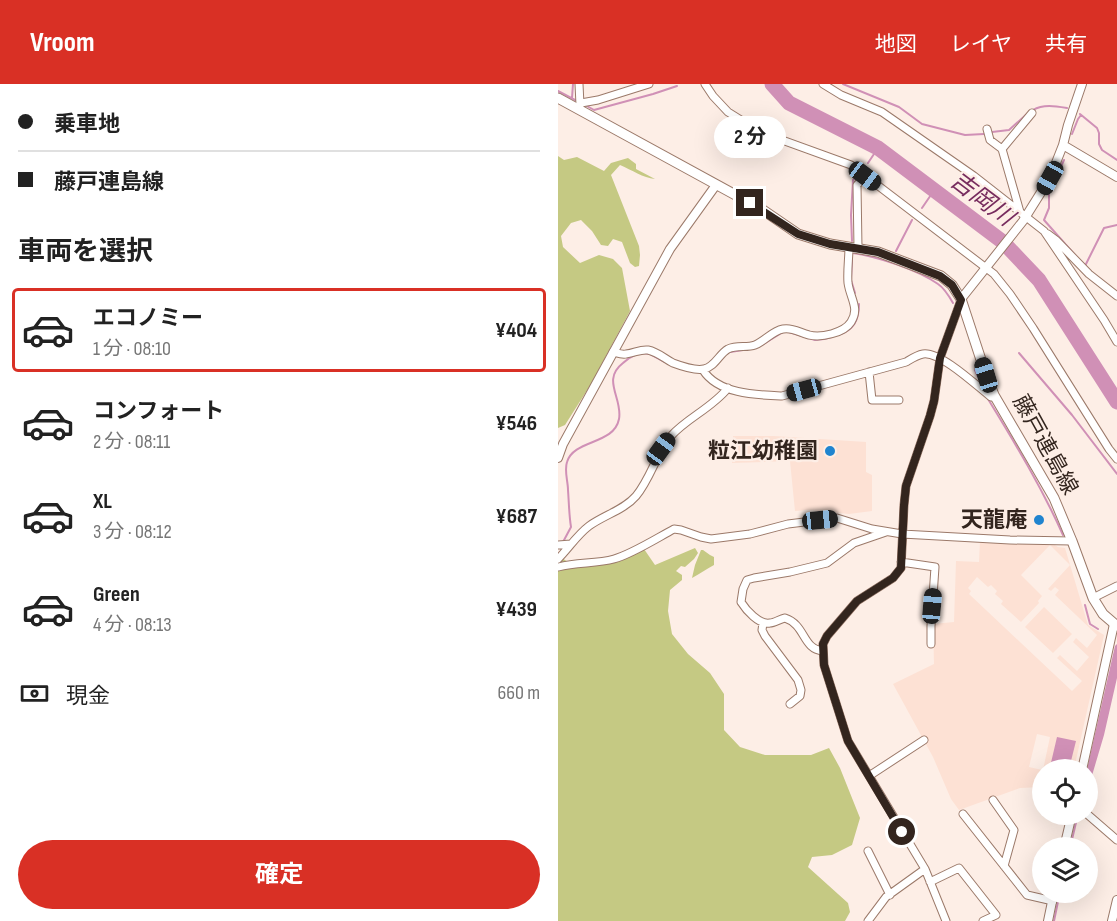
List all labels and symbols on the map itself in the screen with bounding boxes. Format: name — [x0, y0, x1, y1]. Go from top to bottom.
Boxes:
callout: 2 分 — [714, 116, 786, 158]
car — [845, 158, 885, 194]
car — [1033, 158, 1067, 198]
water label: 吉岡川 — [945, 166, 1022, 234]
route end — [736, 189, 763, 216]
car — [972, 355, 1000, 395]
car — [784, 377, 824, 403]
street label: 藤戸連島線 — [1007, 390, 1083, 500]
car — [643, 429, 679, 469]
place label: 粒江幼稚園 — [708, 438, 818, 465]
marker: 粒江幼稚園 — [823, 444, 837, 458]
place label: 天龍庵 — [961, 507, 1027, 534]
car — [801, 509, 839, 531]
marker: 天龍庵 — [1032, 513, 1046, 527]
car — [921, 587, 943, 625]
route start — [888, 818, 915, 845]

